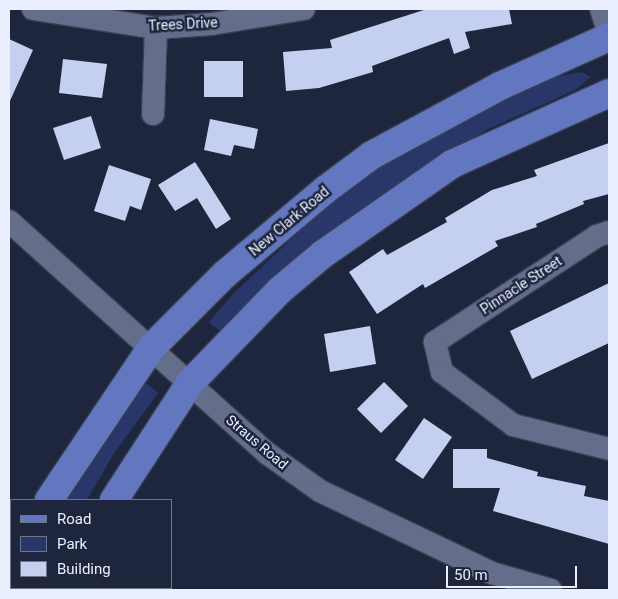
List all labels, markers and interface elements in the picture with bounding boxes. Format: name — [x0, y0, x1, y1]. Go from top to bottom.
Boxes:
street label: Trees Drive — [148, 14, 218, 34]
street label: New Clark Road — [246, 183, 332, 259]
street label: Pinnacle Street — [477, 252, 565, 318]
street label: Straus Road — [223, 411, 291, 473]
legend — [10, 499, 172, 589]
text: Road — [57, 510, 91, 528]
text: Park — [57, 535, 87, 553]
scale bar — [448, 556, 579, 588]
text: Building — [57, 560, 111, 578]
text: 50 m — [454, 566, 488, 584]

